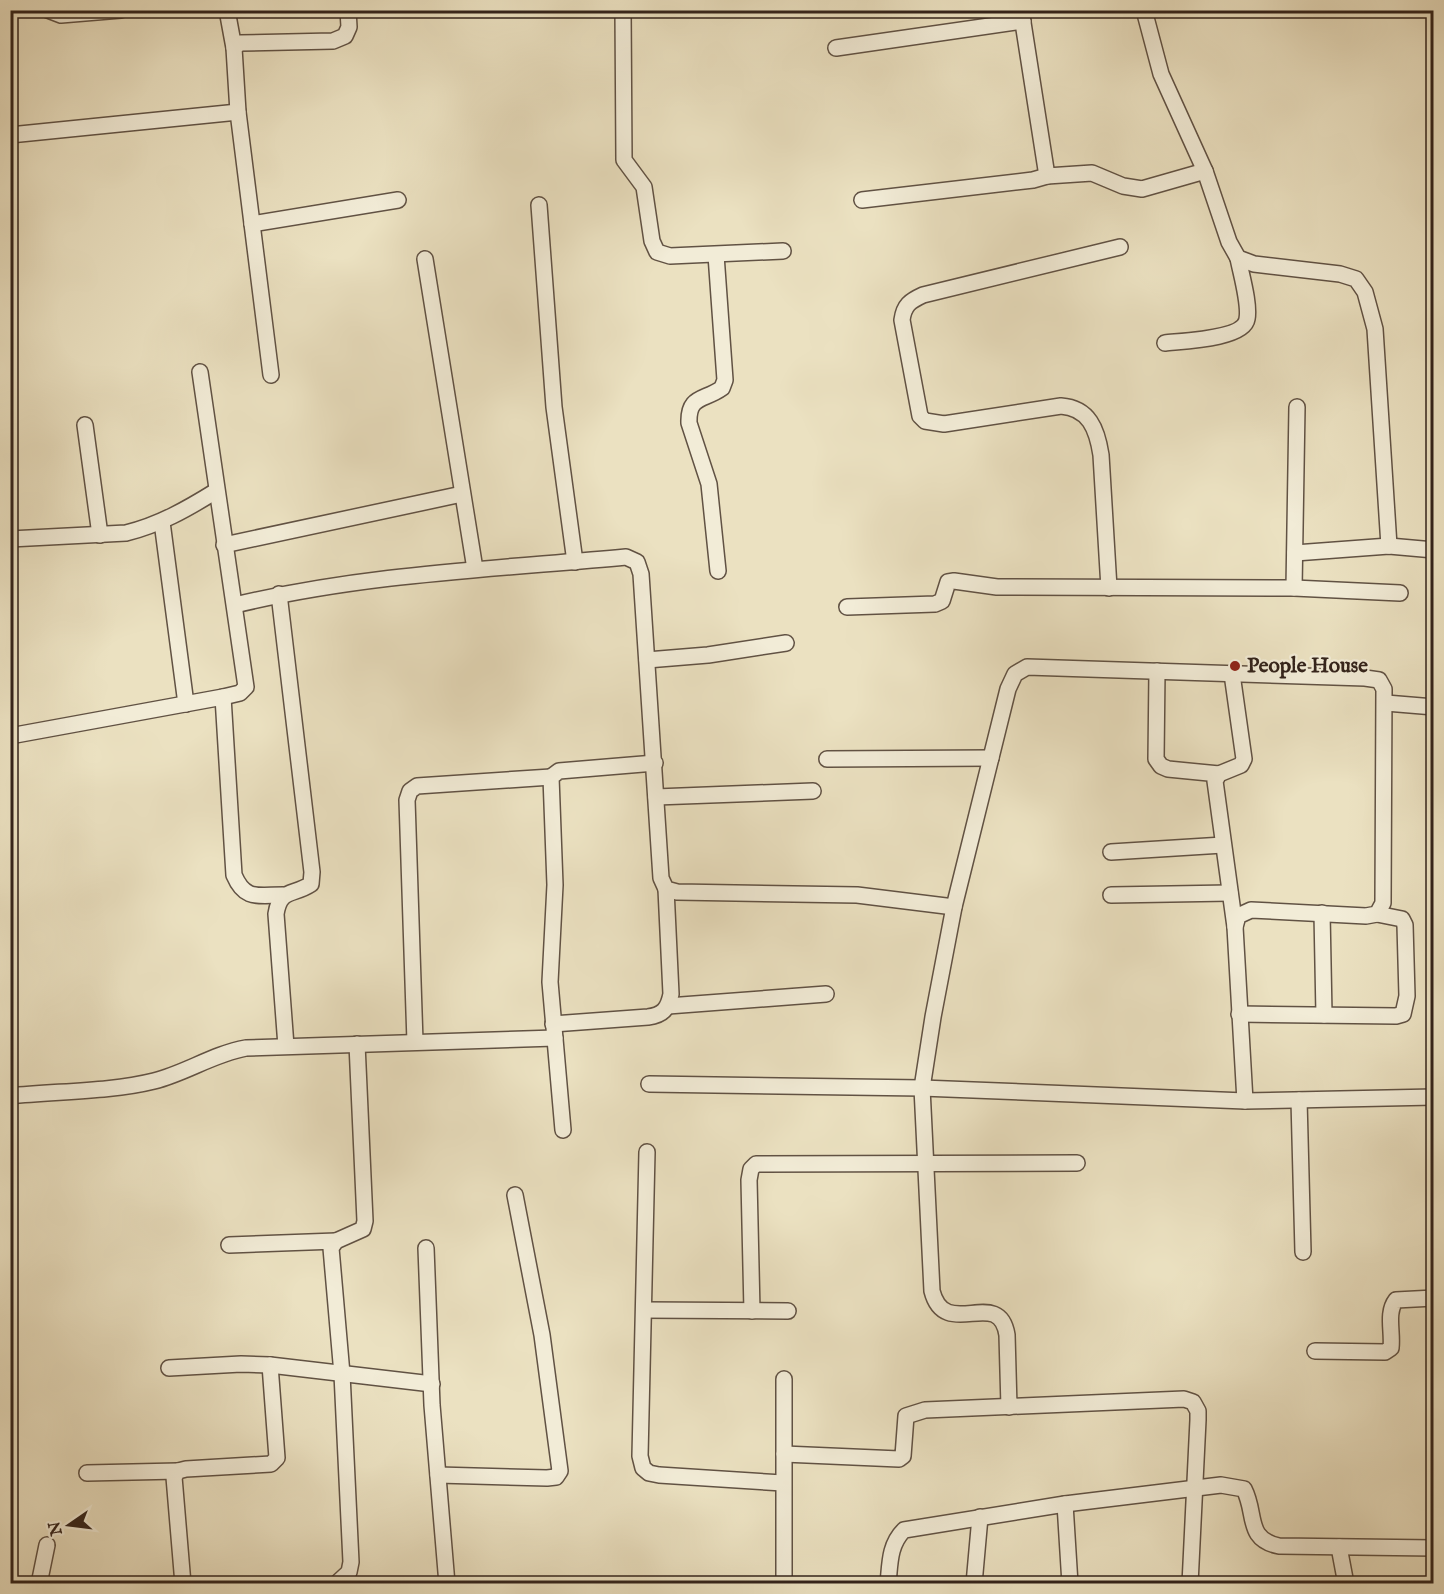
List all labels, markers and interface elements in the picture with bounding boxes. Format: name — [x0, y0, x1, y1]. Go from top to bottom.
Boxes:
place label: People House — [1247, 653, 1368, 680]
marker: People House — [1228, 659, 1242, 673]
north arrow — [39, 1495, 99, 1555]
text: N — [45, 1519, 68, 1538]

